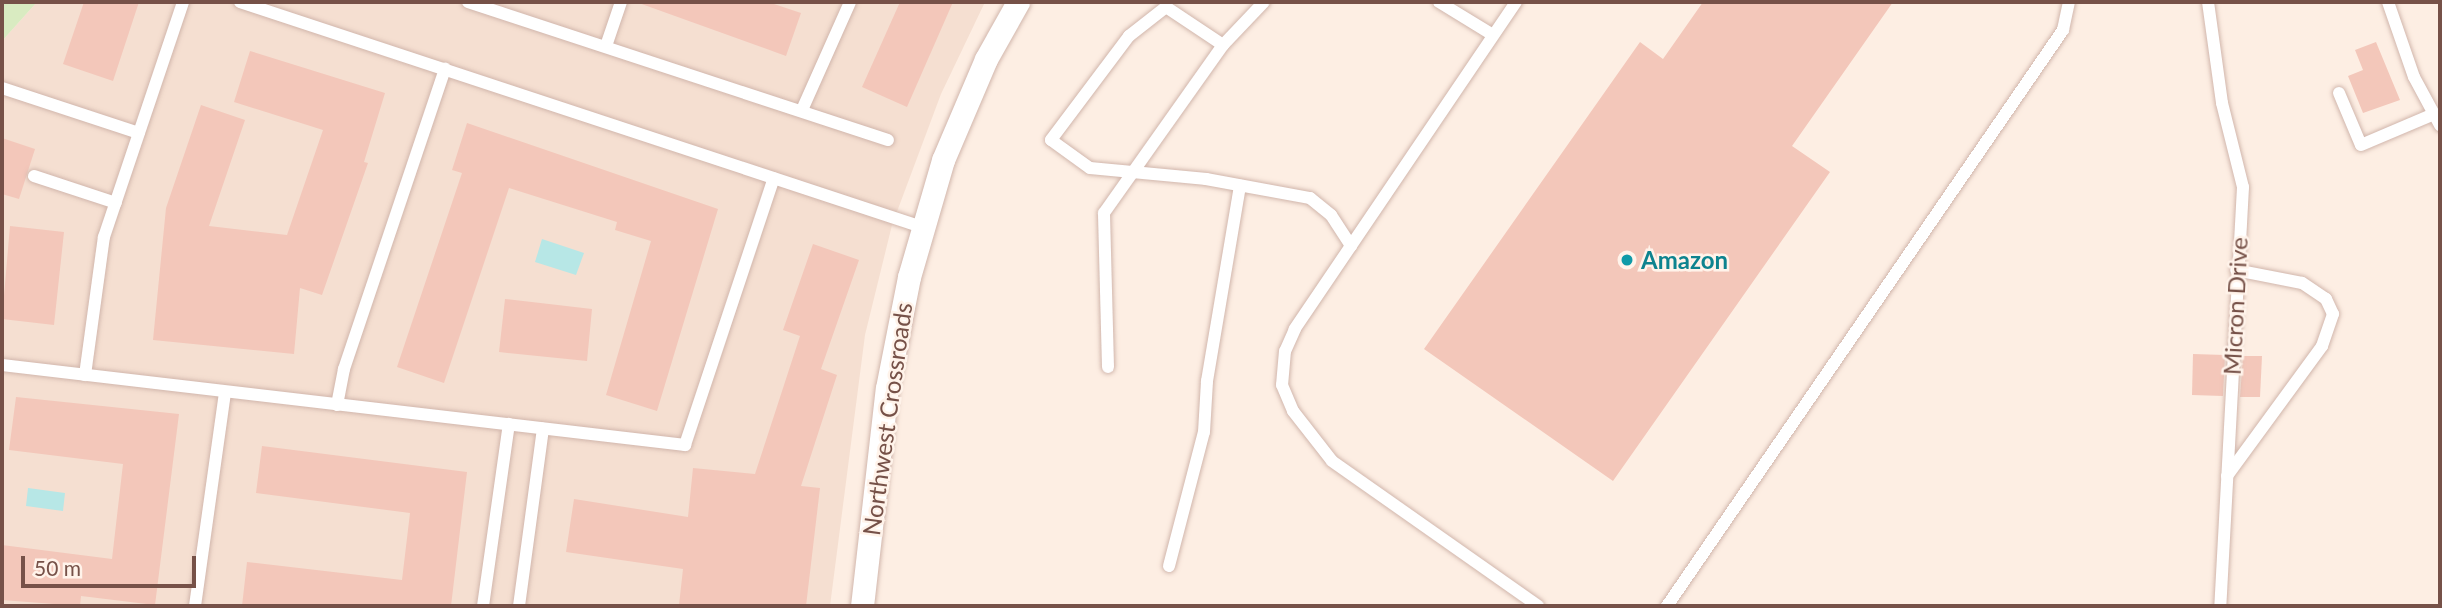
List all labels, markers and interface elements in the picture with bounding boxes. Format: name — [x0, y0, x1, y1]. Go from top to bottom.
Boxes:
street label: Micron Drive — [2217, 236, 2253, 376]
place label: Amazon — [1641, 246, 1728, 274]
marker: Amazon — [1619, 252, 1635, 268]
street label: Northwest Crossroads — [856, 301, 918, 537]
scale bar — [24, 542, 200, 586]
text: 50 m — [34, 555, 81, 580]

